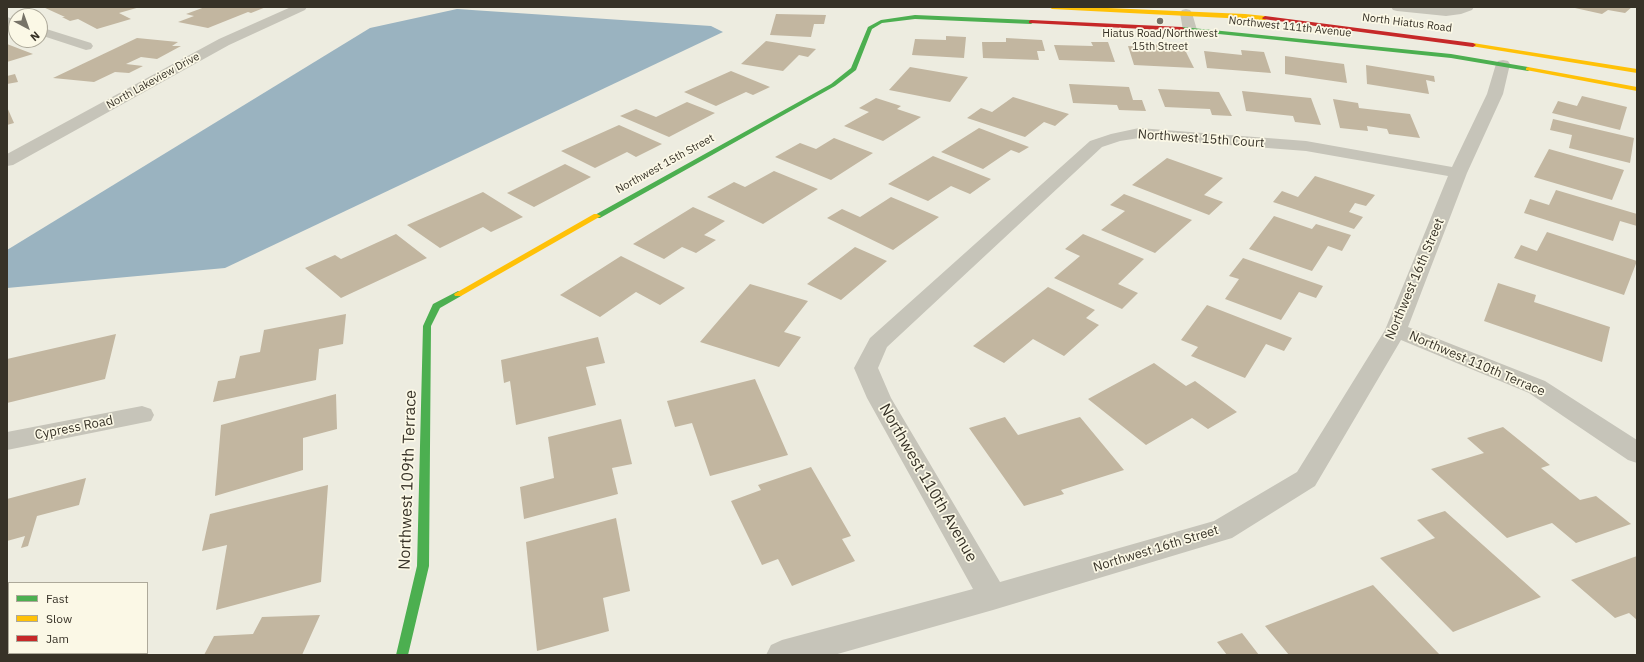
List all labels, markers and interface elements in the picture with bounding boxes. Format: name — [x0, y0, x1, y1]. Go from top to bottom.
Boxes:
north arrow — [8, 8, 48, 48]
street label: North Hiatus Road — [1361, 11, 1453, 35]
street label: Northwest 111th Avenue — [1228, 14, 1352, 40]
marker: Hiatus Road/Northwest 15th Street — [1155, 16, 1165, 26]
place label: Hiatus Road/Northwest 15th Street — [1102, 27, 1218, 53]
text: N — [28, 28, 43, 44]
street label: North Lakeview Drive — [104, 50, 202, 112]
street label: Northwest 15th Court — [1137, 127, 1265, 151]
street label: Northwest 15th Street — [614, 131, 716, 197]
street label: Northwest 16th Street — [1382, 216, 1448, 342]
street label: Northwest 110th Terrace — [1407, 328, 1547, 400]
street label: Northwest 109th Terrace — [395, 390, 421, 570]
street label: Northwest 110th Avenue — [875, 400, 981, 566]
street label: Cypress Road — [34, 413, 114, 443]
street label: Northwest 16th Street — [1091, 522, 1221, 576]
legend — [8, 582, 148, 654]
text: Fast — [46, 591, 69, 606]
text: Slow — [46, 611, 72, 626]
text: Jam — [46, 631, 69, 646]

